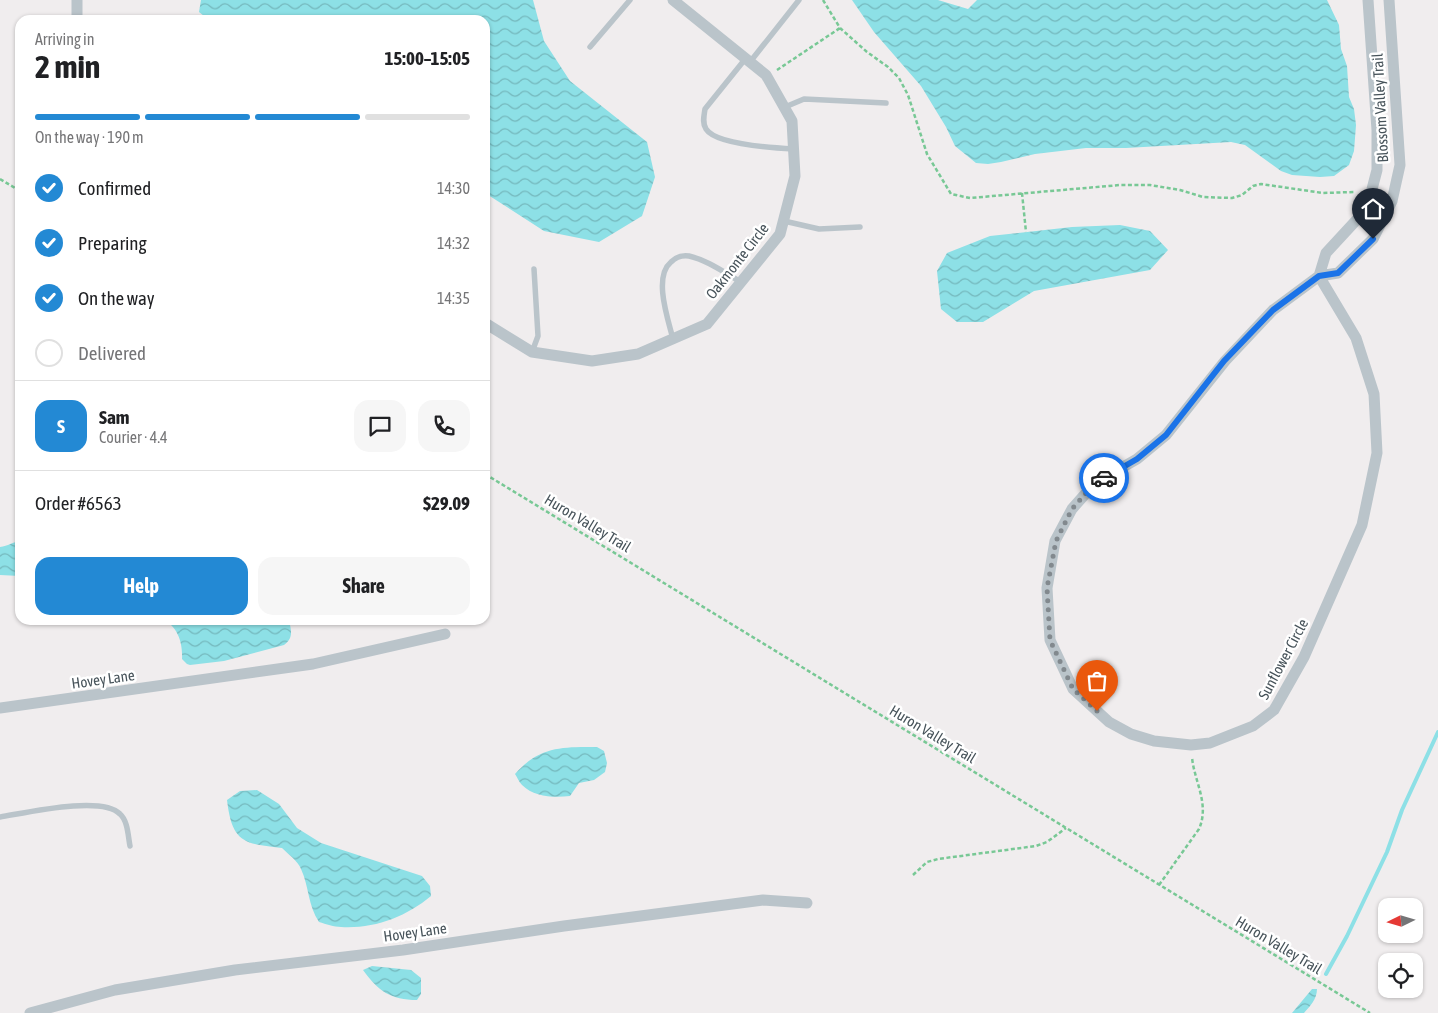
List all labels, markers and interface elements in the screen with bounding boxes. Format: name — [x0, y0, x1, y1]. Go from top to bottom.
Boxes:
text: Arriving in — [35, 30, 95, 48]
text: 15:00–15:05 — [384, 47, 470, 69]
text: 2 min — [35, 48, 100, 85]
street label: Blossom Valley Trail — [1369, 53, 1391, 163]
text: On the way · 190 m — [35, 128, 144, 146]
icon: check — [35, 174, 63, 202]
text: Confirmed — [78, 177, 151, 199]
text: 14:30 — [437, 179, 470, 197]
pin — [1352, 188, 1394, 239]
icon: home — [1359, 195, 1387, 223]
street label: Oakmonte Circle — [702, 220, 772, 302]
icon: check — [35, 229, 63, 257]
text: Preparing — [78, 232, 147, 254]
text: 14:32 — [437, 234, 470, 252]
icon: check — [35, 284, 63, 312]
text: On the way — [78, 287, 155, 309]
text: 14:35 — [437, 289, 470, 307]
text: Delivered — [78, 342, 146, 364]
button: chat — [354, 400, 406, 452]
button: phone — [418, 400, 470, 452]
text: Sam — [99, 406, 130, 428]
text: S — [57, 415, 65, 437]
text: Courier · 4.4 — [99, 428, 168, 446]
courier — [1079, 453, 1129, 503]
icon: car — [1090, 464, 1118, 492]
street label: Huron Valley Trail — [542, 491, 634, 555]
text: Order #6563 — [35, 492, 122, 514]
text: $29.09 — [423, 492, 470, 514]
button: Help — [35, 557, 248, 615]
button: Share — [258, 557, 470, 615]
street label: Sunflower Circle — [1255, 616, 1311, 702]
pin — [1076, 660, 1118, 711]
street label: Hovey Lane — [70, 666, 136, 692]
icon: bag — [1083, 667, 1111, 695]
street label: Huron Valley Trail — [887, 702, 979, 766]
north arrow — [1378, 898, 1422, 942]
map controls — [1378, 898, 1423, 998]
street label: Huron Valley Trail — [1233, 913, 1325, 977]
street label: Hovey Lane — [382, 919, 448, 945]
button: locate — [1378, 953, 1423, 998]

